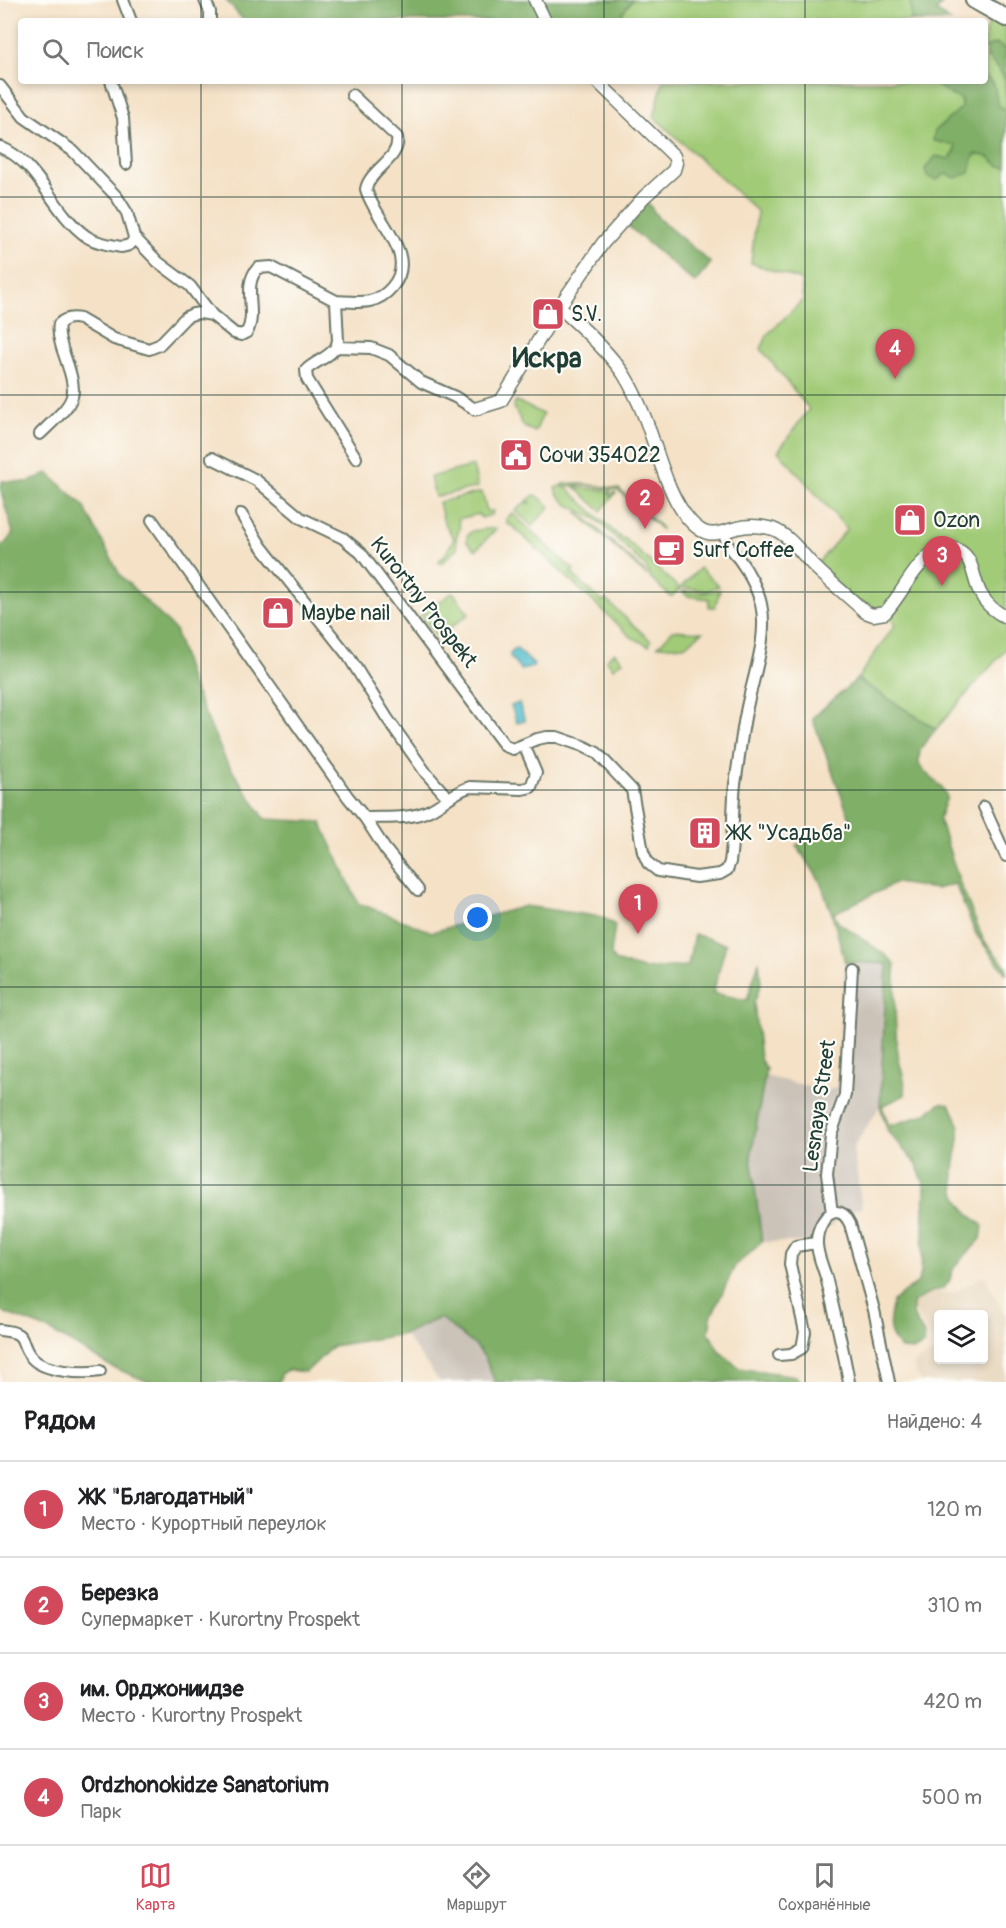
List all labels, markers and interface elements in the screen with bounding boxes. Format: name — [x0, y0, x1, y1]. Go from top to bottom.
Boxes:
search box — [18, 18, 988, 84]
icon: search — [39, 35, 72, 68]
text: Поиск — [87, 37, 144, 65]
shop icon: S.V. — [530, 296, 566, 332]
place label: S.V. — [571, 301, 602, 328]
pin: 4 — [876, 330, 914, 379]
district label: Искра — [512, 342, 582, 375]
public building icon: Сочи 354022 — [498, 437, 534, 473]
place label: Сочи 354022 — [539, 442, 661, 469]
pin: 2 — [626, 480, 664, 529]
shop icon: Ozon — [892, 502, 928, 538]
place label: Ozon — [933, 507, 980, 534]
street label: Kurortny Prospekt — [364, 531, 483, 674]
cafe icon: Surf Coffee — [651, 532, 687, 568]
pin: 3 — [922, 536, 962, 586]
place label: Surf Coffee — [692, 537, 795, 564]
shop icon: Maybe nail — [260, 595, 296, 631]
place label: Maybe nail — [301, 600, 390, 627]
building icon: ЖК "Усадьба" — [687, 815, 723, 851]
place label: ЖК "Усадьба" — [725, 820, 851, 847]
pin: 1 — [618, 884, 658, 934]
your location — [463, 903, 492, 932]
street label: Lesnaya Street — [797, 1038, 842, 1174]
map controls — [934, 1310, 988, 1364]
button: layers — [934, 1310, 988, 1364]
text: Рядом — [24, 1405, 96, 1437]
text: Найдено: 4 — [887, 1409, 982, 1434]
text: ЖК "Благодатный" — [81, 1483, 254, 1511]
text: 1 — [40, 1497, 47, 1522]
text: 120 m — [927, 1497, 982, 1522]
text: Место · Курортный переулок — [81, 1511, 327, 1536]
text: Березка — [81, 1579, 158, 1607]
text: 2 — [38, 1593, 49, 1618]
text: 310 m — [927, 1593, 982, 1618]
text: Супермаркет · Kurortny Prospekt — [81, 1607, 360, 1632]
text: им. Орджониидзе — [81, 1675, 244, 1703]
text: 3 — [38, 1689, 49, 1714]
text: 420 m — [923, 1689, 982, 1714]
text: Место · Kurortny Prospekt — [81, 1703, 302, 1728]
text: Ordzhonokidze Sanatorium — [81, 1771, 329, 1799]
text: 4 — [38, 1785, 49, 1810]
text: 500 m — [922, 1785, 982, 1810]
text: Парк — [81, 1799, 122, 1824]
tab: Карта — [136, 1859, 175, 1915]
tab: Маршрут — [447, 1859, 507, 1915]
tab: Сохранённые — [778, 1859, 870, 1915]

